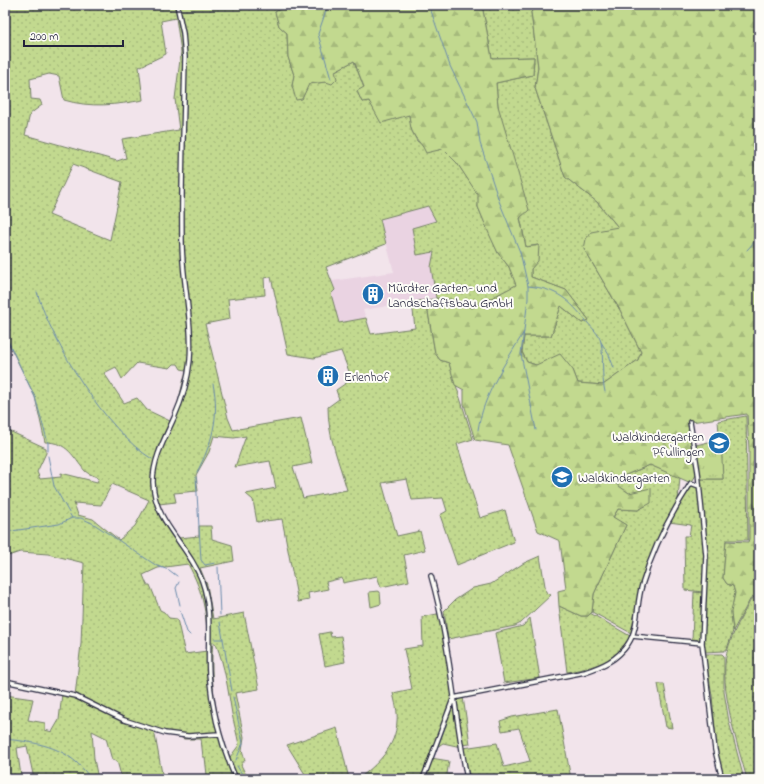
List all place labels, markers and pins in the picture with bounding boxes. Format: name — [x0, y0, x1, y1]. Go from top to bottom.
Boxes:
place label: Mürdter Garten- und Landschaftsbau GmbH — [388, 279, 513, 313]
building icon: Mürdter Garten- und Landschaftsbau GmbH — [360, 281, 386, 307]
building icon: Erlenhof — [315, 363, 341, 389]
place label: Erlenhof — [344, 368, 390, 387]
place label: Waldkindergarten Pfullingen — [612, 428, 704, 463]
school or university icon: Waldkindergarten Pfullingen — [706, 430, 732, 456]
school or university icon: Waldkindergarten — [549, 464, 575, 490]
place label: Waldkindergarten — [578, 469, 670, 489]

